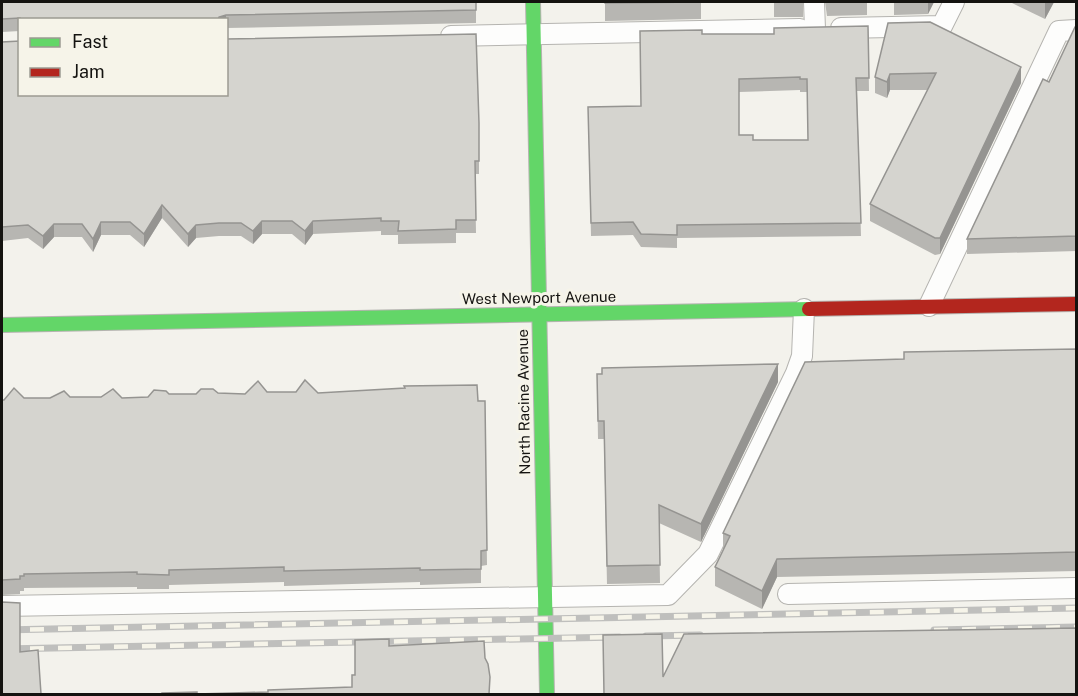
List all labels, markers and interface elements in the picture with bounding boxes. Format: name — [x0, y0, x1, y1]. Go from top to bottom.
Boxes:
legend — [18, 18, 228, 96]
text: Fast — [72, 31, 108, 52]
text: Jam — [72, 61, 105, 82]
street label: West Newport Avenue — [462, 288, 616, 307]
street label: North Racine Avenue — [514, 329, 533, 475]

